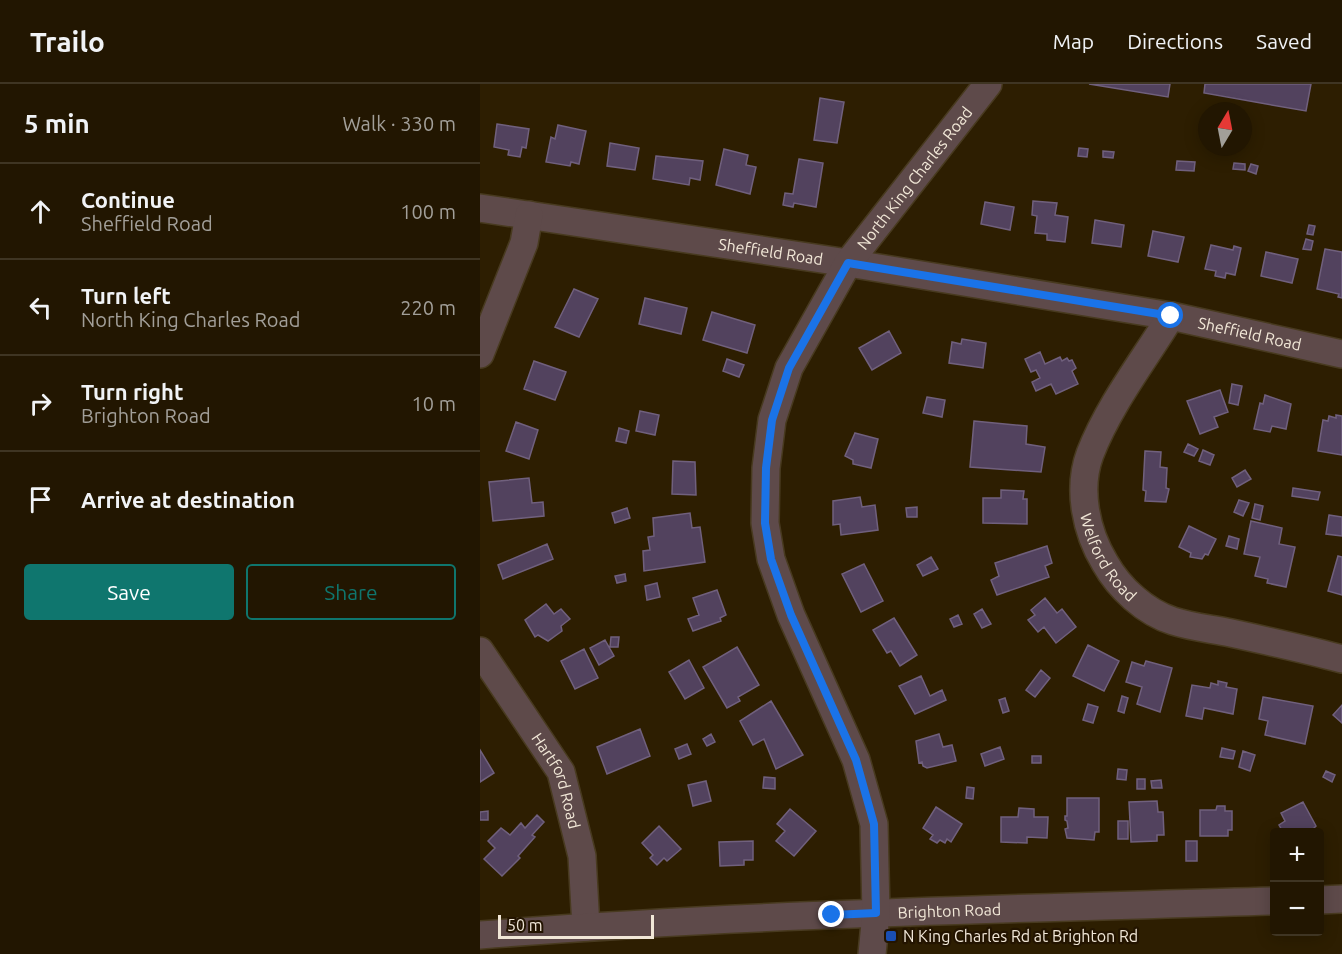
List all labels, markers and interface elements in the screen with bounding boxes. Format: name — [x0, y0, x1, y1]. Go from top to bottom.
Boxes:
text: Trailo — [30, 26, 105, 57]
text: Map — [1053, 29, 1094, 53]
text: Directions — [1127, 29, 1223, 53]
text: Saved — [1256, 29, 1312, 53]
north arrow — [1198, 102, 1252, 156]
street label: North King Charles Road — [853, 103, 976, 253]
text: 5 min — [24, 109, 90, 138]
text: Walk · 330 m — [343, 112, 456, 135]
text: Continue — [81, 187, 175, 212]
icon: ahead — [24, 195, 57, 228]
text: 100 m — [400, 200, 456, 223]
text: Sheffield Road — [81, 212, 213, 235]
street label: Sheffield Road — [717, 235, 824, 268]
text: Turn left — [81, 283, 171, 308]
icon: left — [24, 291, 57, 324]
text: 220 m — [400, 296, 456, 319]
route start — [1157, 302, 1183, 328]
text: North King Charles Road — [81, 308, 301, 331]
street label: Sheffield Road — [1196, 313, 1303, 354]
text: Turn right — [81, 379, 183, 404]
icon: right — [24, 387, 57, 420]
text: 10 m — [412, 392, 456, 415]
text: Brighton Road — [81, 404, 211, 427]
icon: arrive — [24, 483, 57, 516]
text: Arrive at destination — [81, 487, 295, 512]
street label: Welford Road — [1077, 511, 1140, 605]
button: Save — [24, 564, 234, 620]
button: Share — [246, 564, 456, 620]
street label: Hartford Road — [528, 729, 584, 830]
map controls — [1270, 828, 1324, 936]
button: + — [1270, 828, 1324, 882]
button: − — [1270, 882, 1324, 936]
street label: Brighton Road — [897, 900, 1002, 921]
route end — [818, 901, 844, 927]
scale bar — [498, 912, 654, 940]
text: 50 m — [507, 916, 543, 934]
place label: N King Charles Rd at Brighton Rd — [903, 927, 1138, 945]
marker: N King Charles Rd at Brighton Rd — [884, 929, 898, 943]

